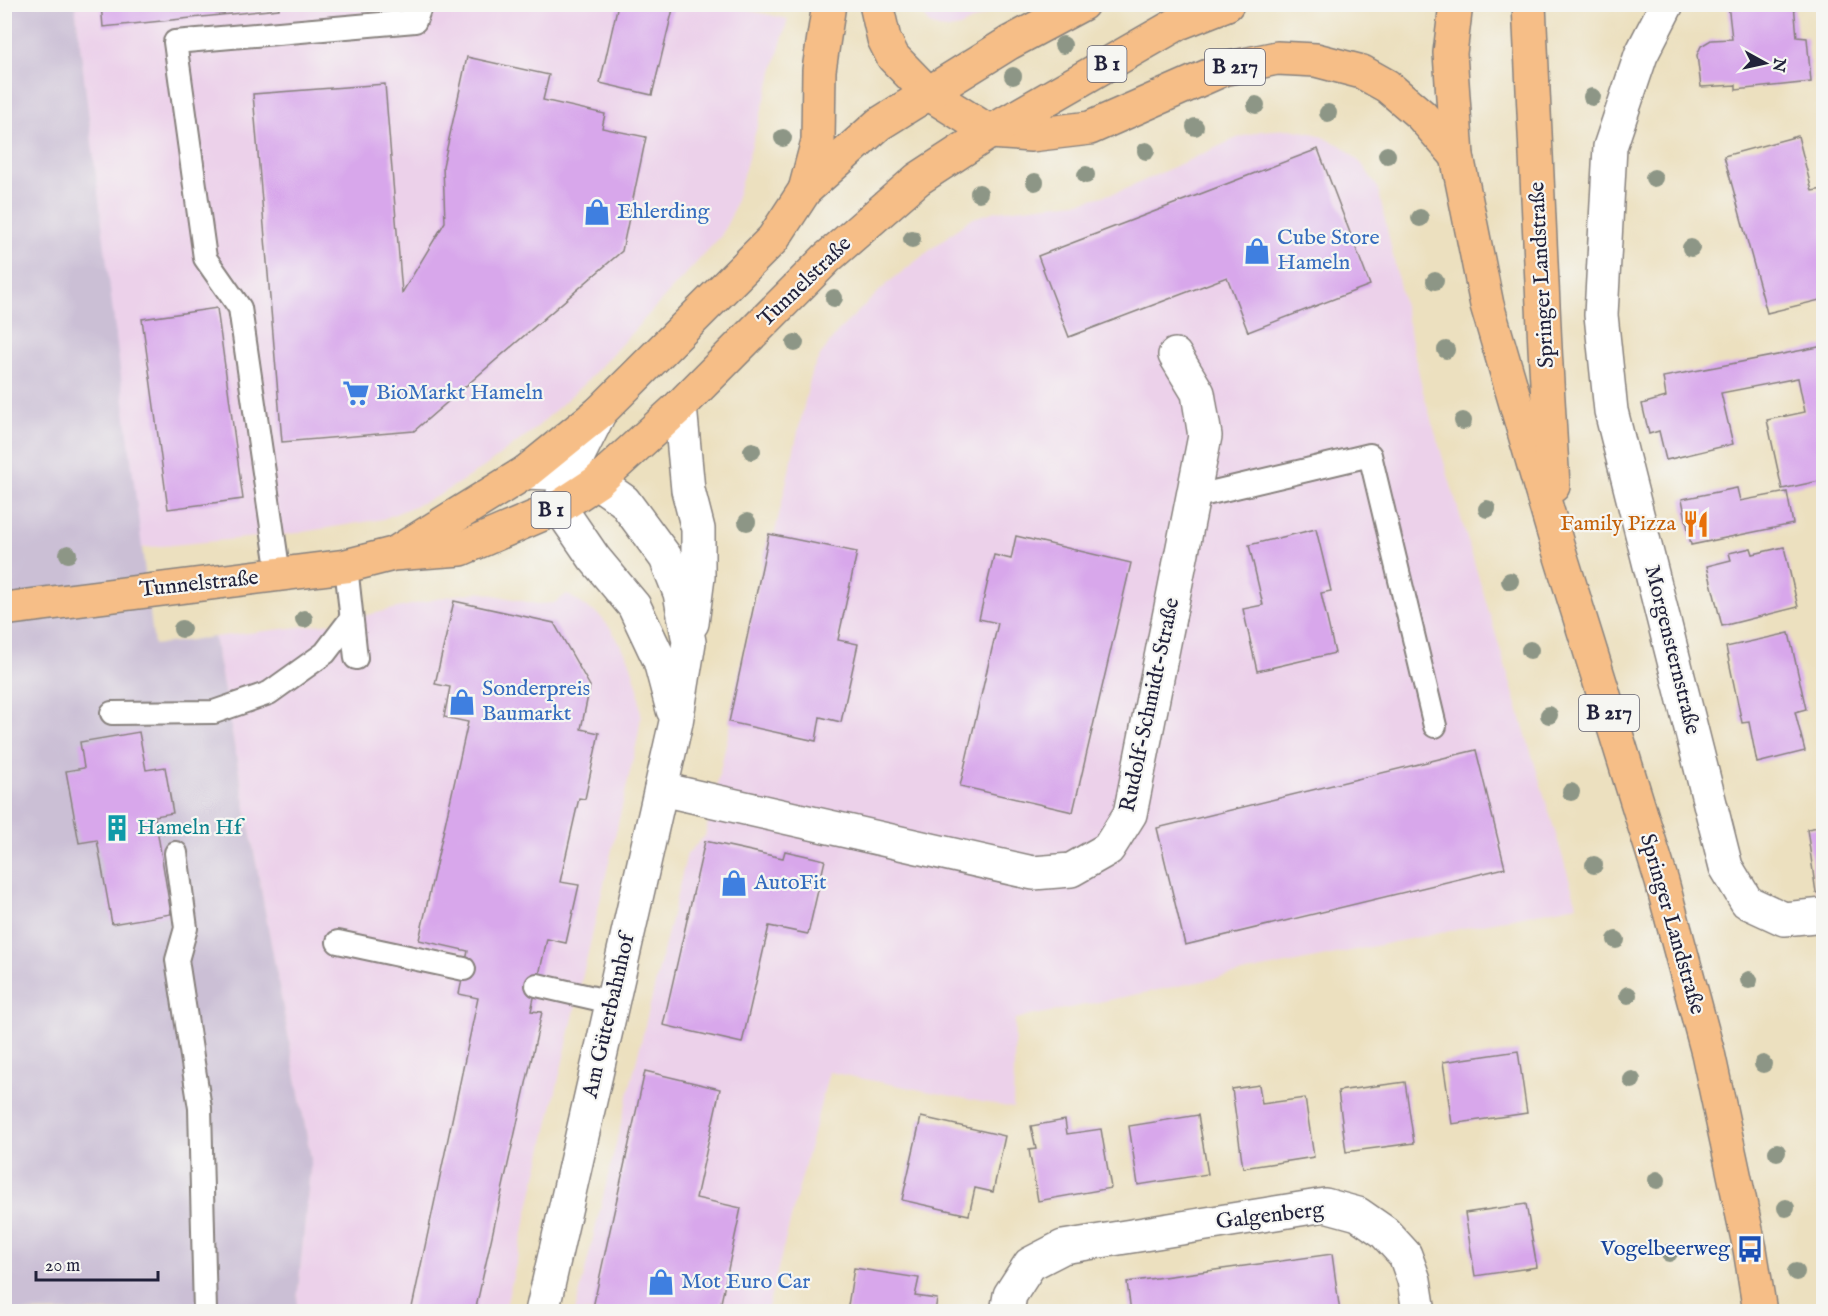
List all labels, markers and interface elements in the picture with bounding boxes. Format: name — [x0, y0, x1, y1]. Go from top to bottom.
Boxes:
north arrow — [1735, 33, 1795, 93]
road number: B 1 — [1088, 46, 1126, 82]
road number: B 217 — [1205, 49, 1265, 85]
text: N — [1767, 56, 1789, 73]
street label: Springer Landstraße — [1523, 181, 1561, 369]
shop icon: Ehlerding — [582, 197, 612, 227]
place label: Ehlerding — [617, 198, 710, 226]
place label: Cube Store Hameln — [1277, 224, 1380, 277]
street label: Tunnelstraße — [752, 230, 858, 334]
shop icon: Cube Store Hameln — [1242, 236, 1272, 266]
supermarket icon: BioMarkt Hameln — [341, 378, 371, 408]
place label: BioMarkt Hameln — [376, 379, 544, 407]
road number: B 1 — [532, 492, 570, 528]
restaurant icon: Family Pizza — [1681, 509, 1711, 539]
place label: Family Pizza — [1560, 510, 1676, 538]
street label: Morgensternstraße — [1637, 562, 1707, 738]
street label: Tunnelstraße — [138, 564, 260, 604]
street label: Rudolf-Schmidt-Straße — [1114, 595, 1186, 815]
place label: Sonderpreis Baumarkt — [482, 675, 590, 728]
shop icon: Sonderpreis Baumarkt — [447, 687, 477, 717]
road number: B 217 — [1579, 695, 1639, 731]
building icon: Hameln Hf — [102, 813, 132, 843]
place label: Hameln Hf — [137, 814, 246, 842]
street label: Springer Landstraße — [1633, 830, 1711, 1018]
shop icon: AutoFit — [719, 868, 749, 898]
place label: AutoFit — [753, 869, 827, 897]
street label: Am Güterbahnhof — [576, 927, 642, 1102]
street label: Galgenberg — [1214, 1195, 1327, 1237]
bus stop icon: Vogelbeerweg — [1735, 1234, 1765, 1264]
place label: Vogelbeerweg — [1599, 1235, 1731, 1263]
scale bar — [36, 1244, 158, 1282]
text: 20 m — [45, 1255, 80, 1278]
shop icon: Mot Euro Car — [646, 1267, 676, 1297]
place label: Mot Euro Car — [681, 1268, 810, 1296]

